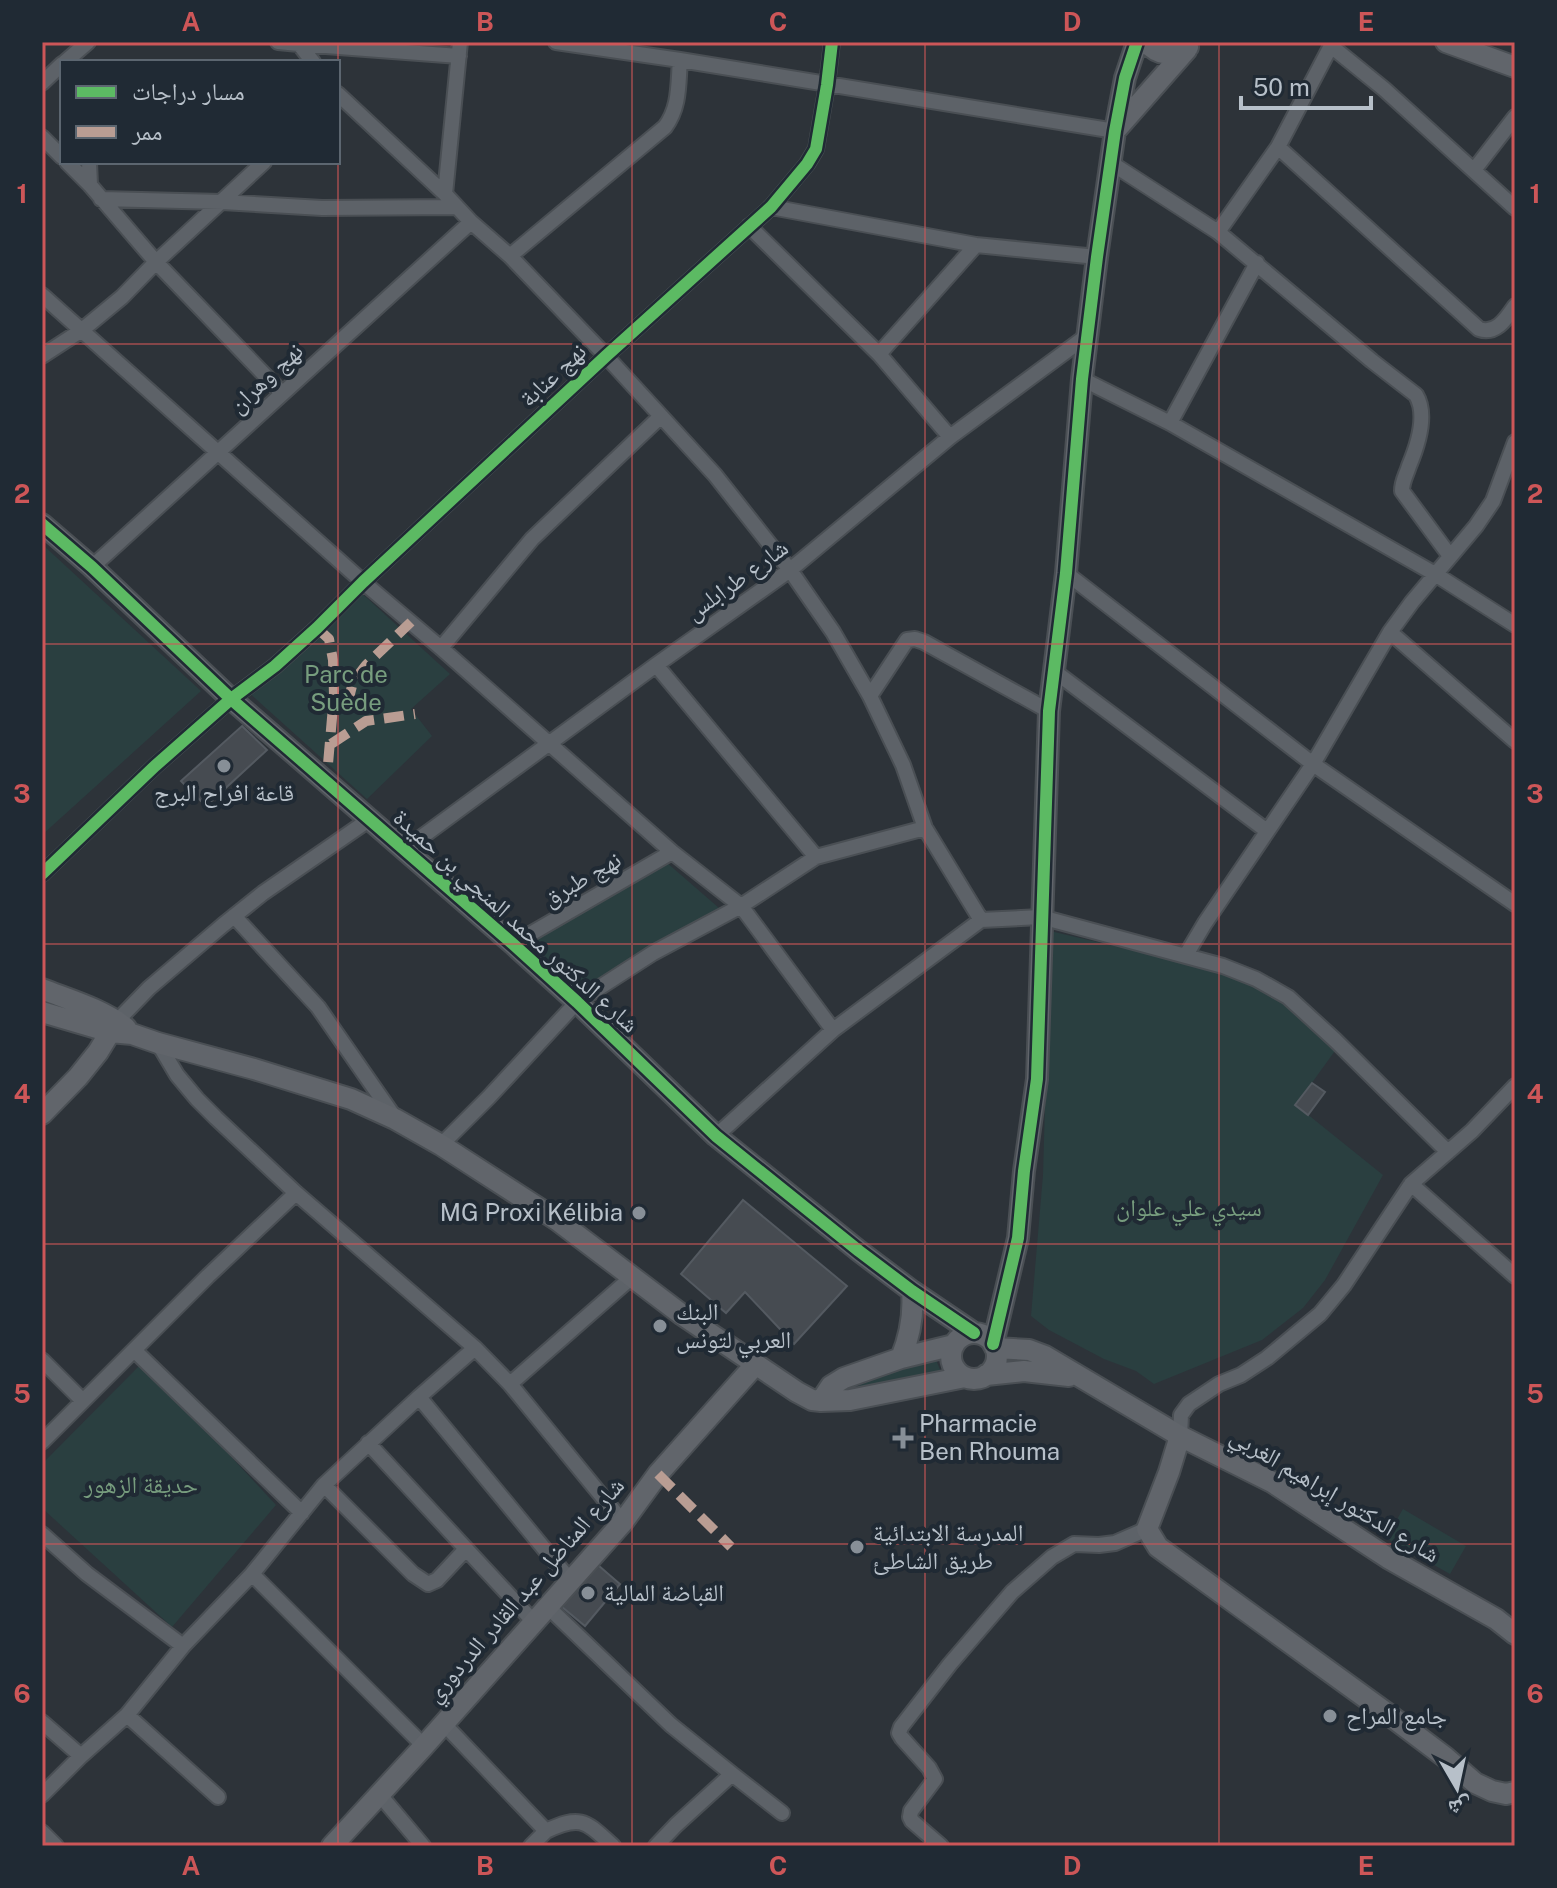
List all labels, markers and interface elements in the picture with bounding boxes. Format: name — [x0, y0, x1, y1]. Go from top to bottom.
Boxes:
text: A — [182, 6, 201, 37]
text: B — [476, 6, 494, 37]
text: C — [769, 6, 787, 37]
text: D — [1063, 6, 1081, 37]
text: E — [1358, 6, 1374, 37]
legend — [60, 60, 340, 164]
scale bar — [1241, 60, 1371, 110]
text: 50 m — [1253, 73, 1310, 101]
text: مسار دراجات — [132, 77, 245, 105]
text: ممر — [131, 117, 163, 145]
text: 1 — [16, 178, 28, 209]
text: 1 — [1529, 178, 1541, 209]
street label: نهج وهران — [223, 336, 309, 420]
street label: نهج عنابة — [513, 337, 593, 413]
text: 2 — [14, 478, 30, 509]
text: 2 — [1527, 478, 1543, 509]
street label: شارع طرابلس — [680, 533, 794, 627]
park label: Parc de Suède — [304, 660, 388, 716]
marker: قاعة افراح البرج — [215, 757, 233, 775]
text: 3 — [13, 778, 31, 809]
place label: قاعة افراح البرج — [154, 778, 294, 808]
text: 3 — [1526, 778, 1544, 809]
street label: شارع الدكتور محمد المنجي بن حميدة — [384, 803, 645, 1042]
street label: نهج طبرق — [537, 845, 627, 913]
text: 4 — [13, 1078, 31, 1109]
text: 4 — [1526, 1078, 1544, 1109]
park label: سيدي علي علوان — [1116, 1193, 1262, 1227]
place label: MG Proxi Kélibia — [440, 1198, 623, 1226]
marker: MG Proxi Kélibia — [630, 1204, 648, 1222]
place label: البنك العربي لتونس — [676, 1297, 791, 1359]
marker: البنك العربي لتونس — [651, 1317, 669, 1335]
text: 5 — [13, 1378, 31, 1409]
text: 5 — [1526, 1378, 1544, 1409]
place label: Pharmacie Ben Rhouma — [919, 1409, 1060, 1465]
street label: شارع الدكتور إبراهيم الغربي — [1223, 1421, 1445, 1573]
marker: Pharmacie Ben Rhouma — [894, 1429, 912, 1447]
park label: حديقة الزهور — [83, 1470, 198, 1498]
street label: شارع المناضل عبد القادر الدردوري — [419, 1471, 634, 1711]
place label: المدرسة الابتدائية طريق الشاطئ — [873, 1518, 1023, 1575]
marker: المدرسة الابتدائية طريق الشاطئ — [848, 1538, 866, 1556]
place label: القباضة المالية — [604, 1578, 724, 1607]
marker: القباضة المالية — [579, 1584, 597, 1602]
text: 6 — [13, 1678, 31, 1709]
text: 6 — [1526, 1678, 1544, 1709]
place label: جامع المراح — [1346, 1701, 1447, 1731]
marker: جامع المراح — [1321, 1707, 1339, 1725]
north arrow — [1417, 1748, 1497, 1828]
text: ش — [1446, 1792, 1474, 1822]
text: A — [182, 1850, 201, 1881]
text: B — [476, 1850, 494, 1881]
text: C — [769, 1850, 787, 1881]
text: D — [1063, 1850, 1081, 1881]
text: E — [1358, 1850, 1374, 1881]

